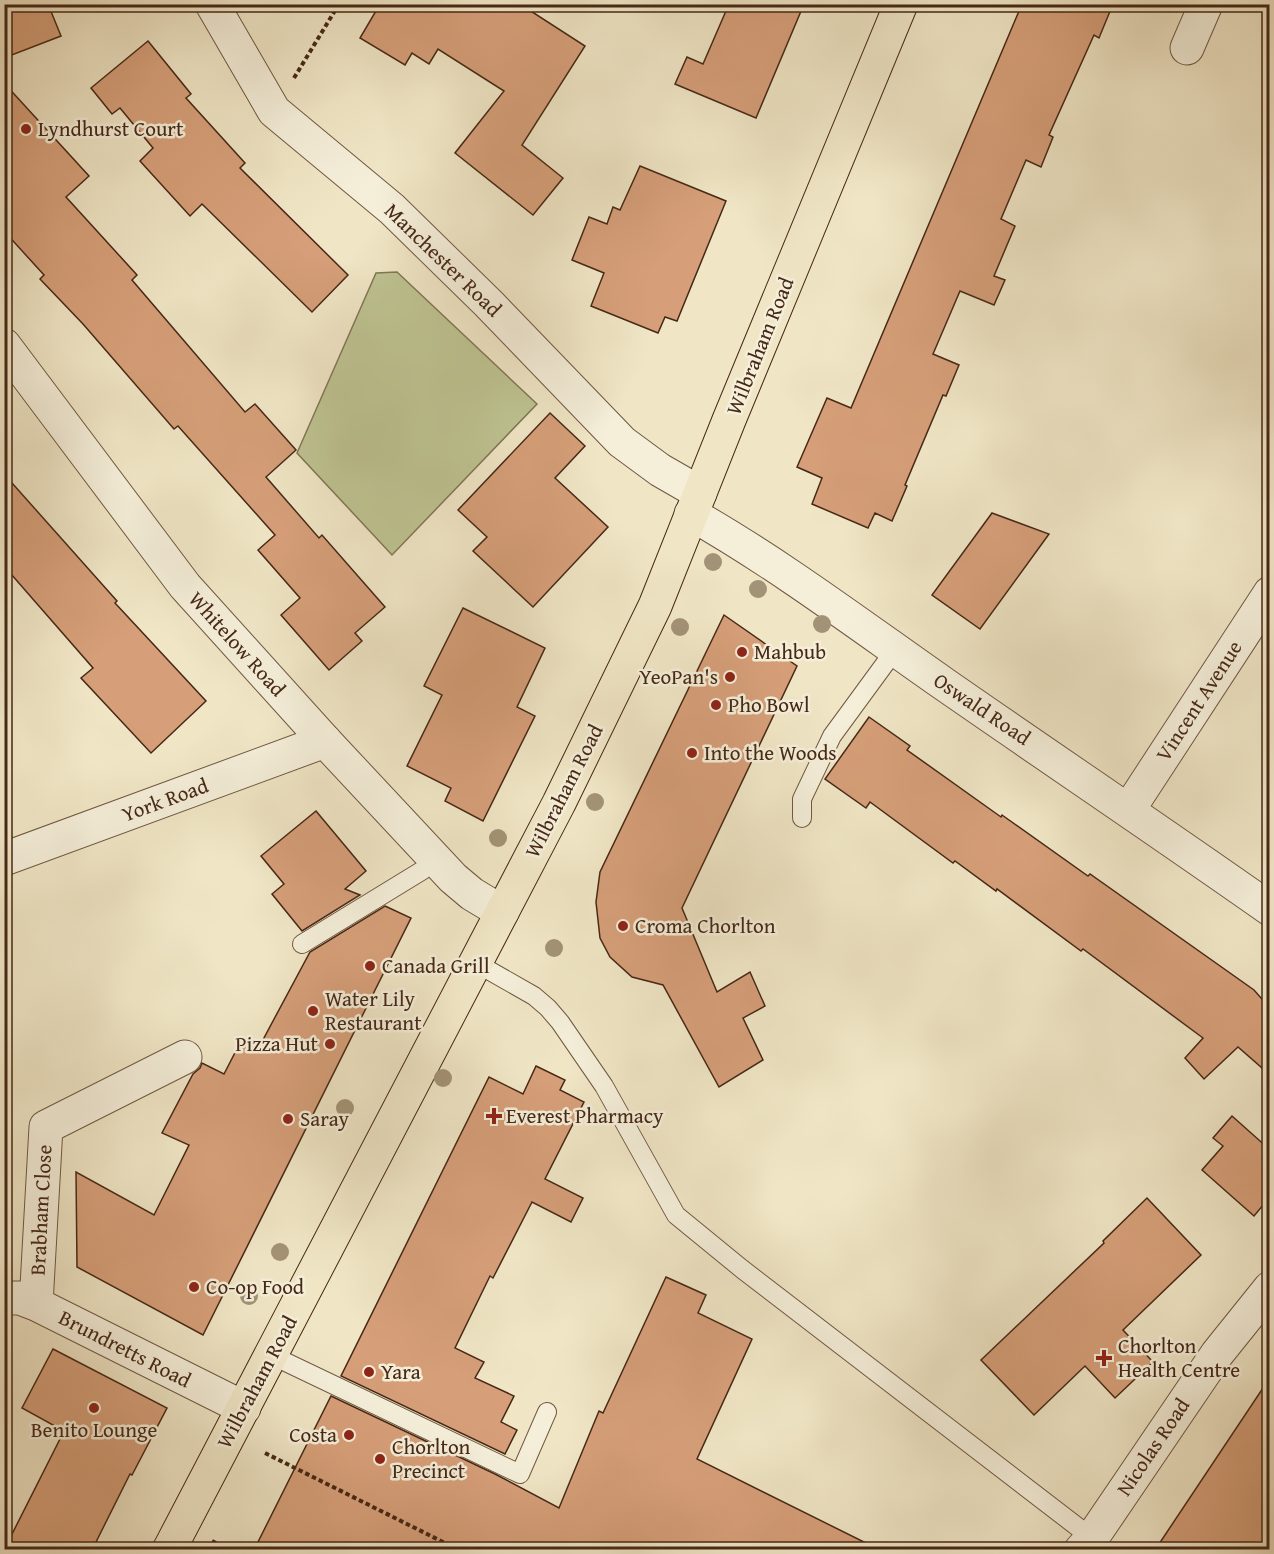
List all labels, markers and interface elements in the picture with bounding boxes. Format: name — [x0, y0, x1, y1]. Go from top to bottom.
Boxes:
place label: Lyndhurst Court — [38, 113, 184, 144]
marker: Lyndhurst Court — [19, 122, 33, 136]
street label: Manchester Road — [378, 196, 509, 324]
street label: Wilbraham Road — [718, 271, 802, 419]
street label: Whitelow Road — [181, 584, 294, 704]
street label: Vincent Avenue — [1148, 634, 1249, 767]
place label: Mahbub — [754, 636, 826, 667]
marker: Mahbub — [735, 645, 749, 659]
place label: YeoPan's — [639, 661, 718, 692]
street label: Oswald Road — [927, 665, 1038, 753]
marker: YeoPan's — [723, 670, 737, 684]
place label: Pho Bowl — [728, 689, 810, 720]
marker: Pho Bowl — [709, 698, 723, 712]
street label: Wilbraham Road — [517, 718, 611, 863]
place label: Into the Woods — [704, 737, 837, 768]
marker: Into the Woods — [685, 746, 699, 760]
street label: York Road — [117, 769, 213, 829]
place label: Croma Chorlton — [635, 910, 776, 941]
marker: Croma Chorlton — [616, 919, 630, 933]
place label: Canada Grill — [382, 950, 490, 981]
marker: Canada Grill — [363, 959, 377, 973]
place label: Water Lily Restaurant — [325, 983, 422, 1038]
marker: Water Lily Restaurant — [306, 1004, 320, 1018]
place label: Pizza Hut — [235, 1028, 319, 1059]
marker: Pizza Hut — [323, 1037, 337, 1051]
place label: Everest Pharmacy — [506, 1100, 664, 1131]
place label: Saray — [300, 1103, 350, 1134]
marker: Everest Pharmacy — [487, 1109, 501, 1123]
marker: Saray — [281, 1112, 295, 1126]
street label: Brabham Close — [22, 1144, 59, 1276]
place label: Co-op Food — [206, 1271, 305, 1302]
marker: Co-op Food — [187, 1280, 201, 1294]
street label: Brundretts Road — [54, 1302, 197, 1396]
street label: Wilbraham Road — [209, 1309, 305, 1454]
place label: Chorlton Health Centre — [1118, 1330, 1240, 1385]
marker: Chorlton Health Centre — [1095, 1349, 1113, 1367]
place label: Yara — [381, 1356, 421, 1387]
marker: Yara — [362, 1365, 376, 1379]
street label: Nicolas Road — [1108, 1391, 1197, 1502]
marker: Benito Lounge — [87, 1401, 101, 1415]
place label: Benito Lounge — [31, 1414, 157, 1445]
place label: Costa — [289, 1419, 337, 1450]
marker: Costa — [342, 1428, 356, 1442]
place label: Chorlton Precinct — [392, 1431, 471, 1486]
marker: Chorlton Precinct — [373, 1452, 387, 1466]

